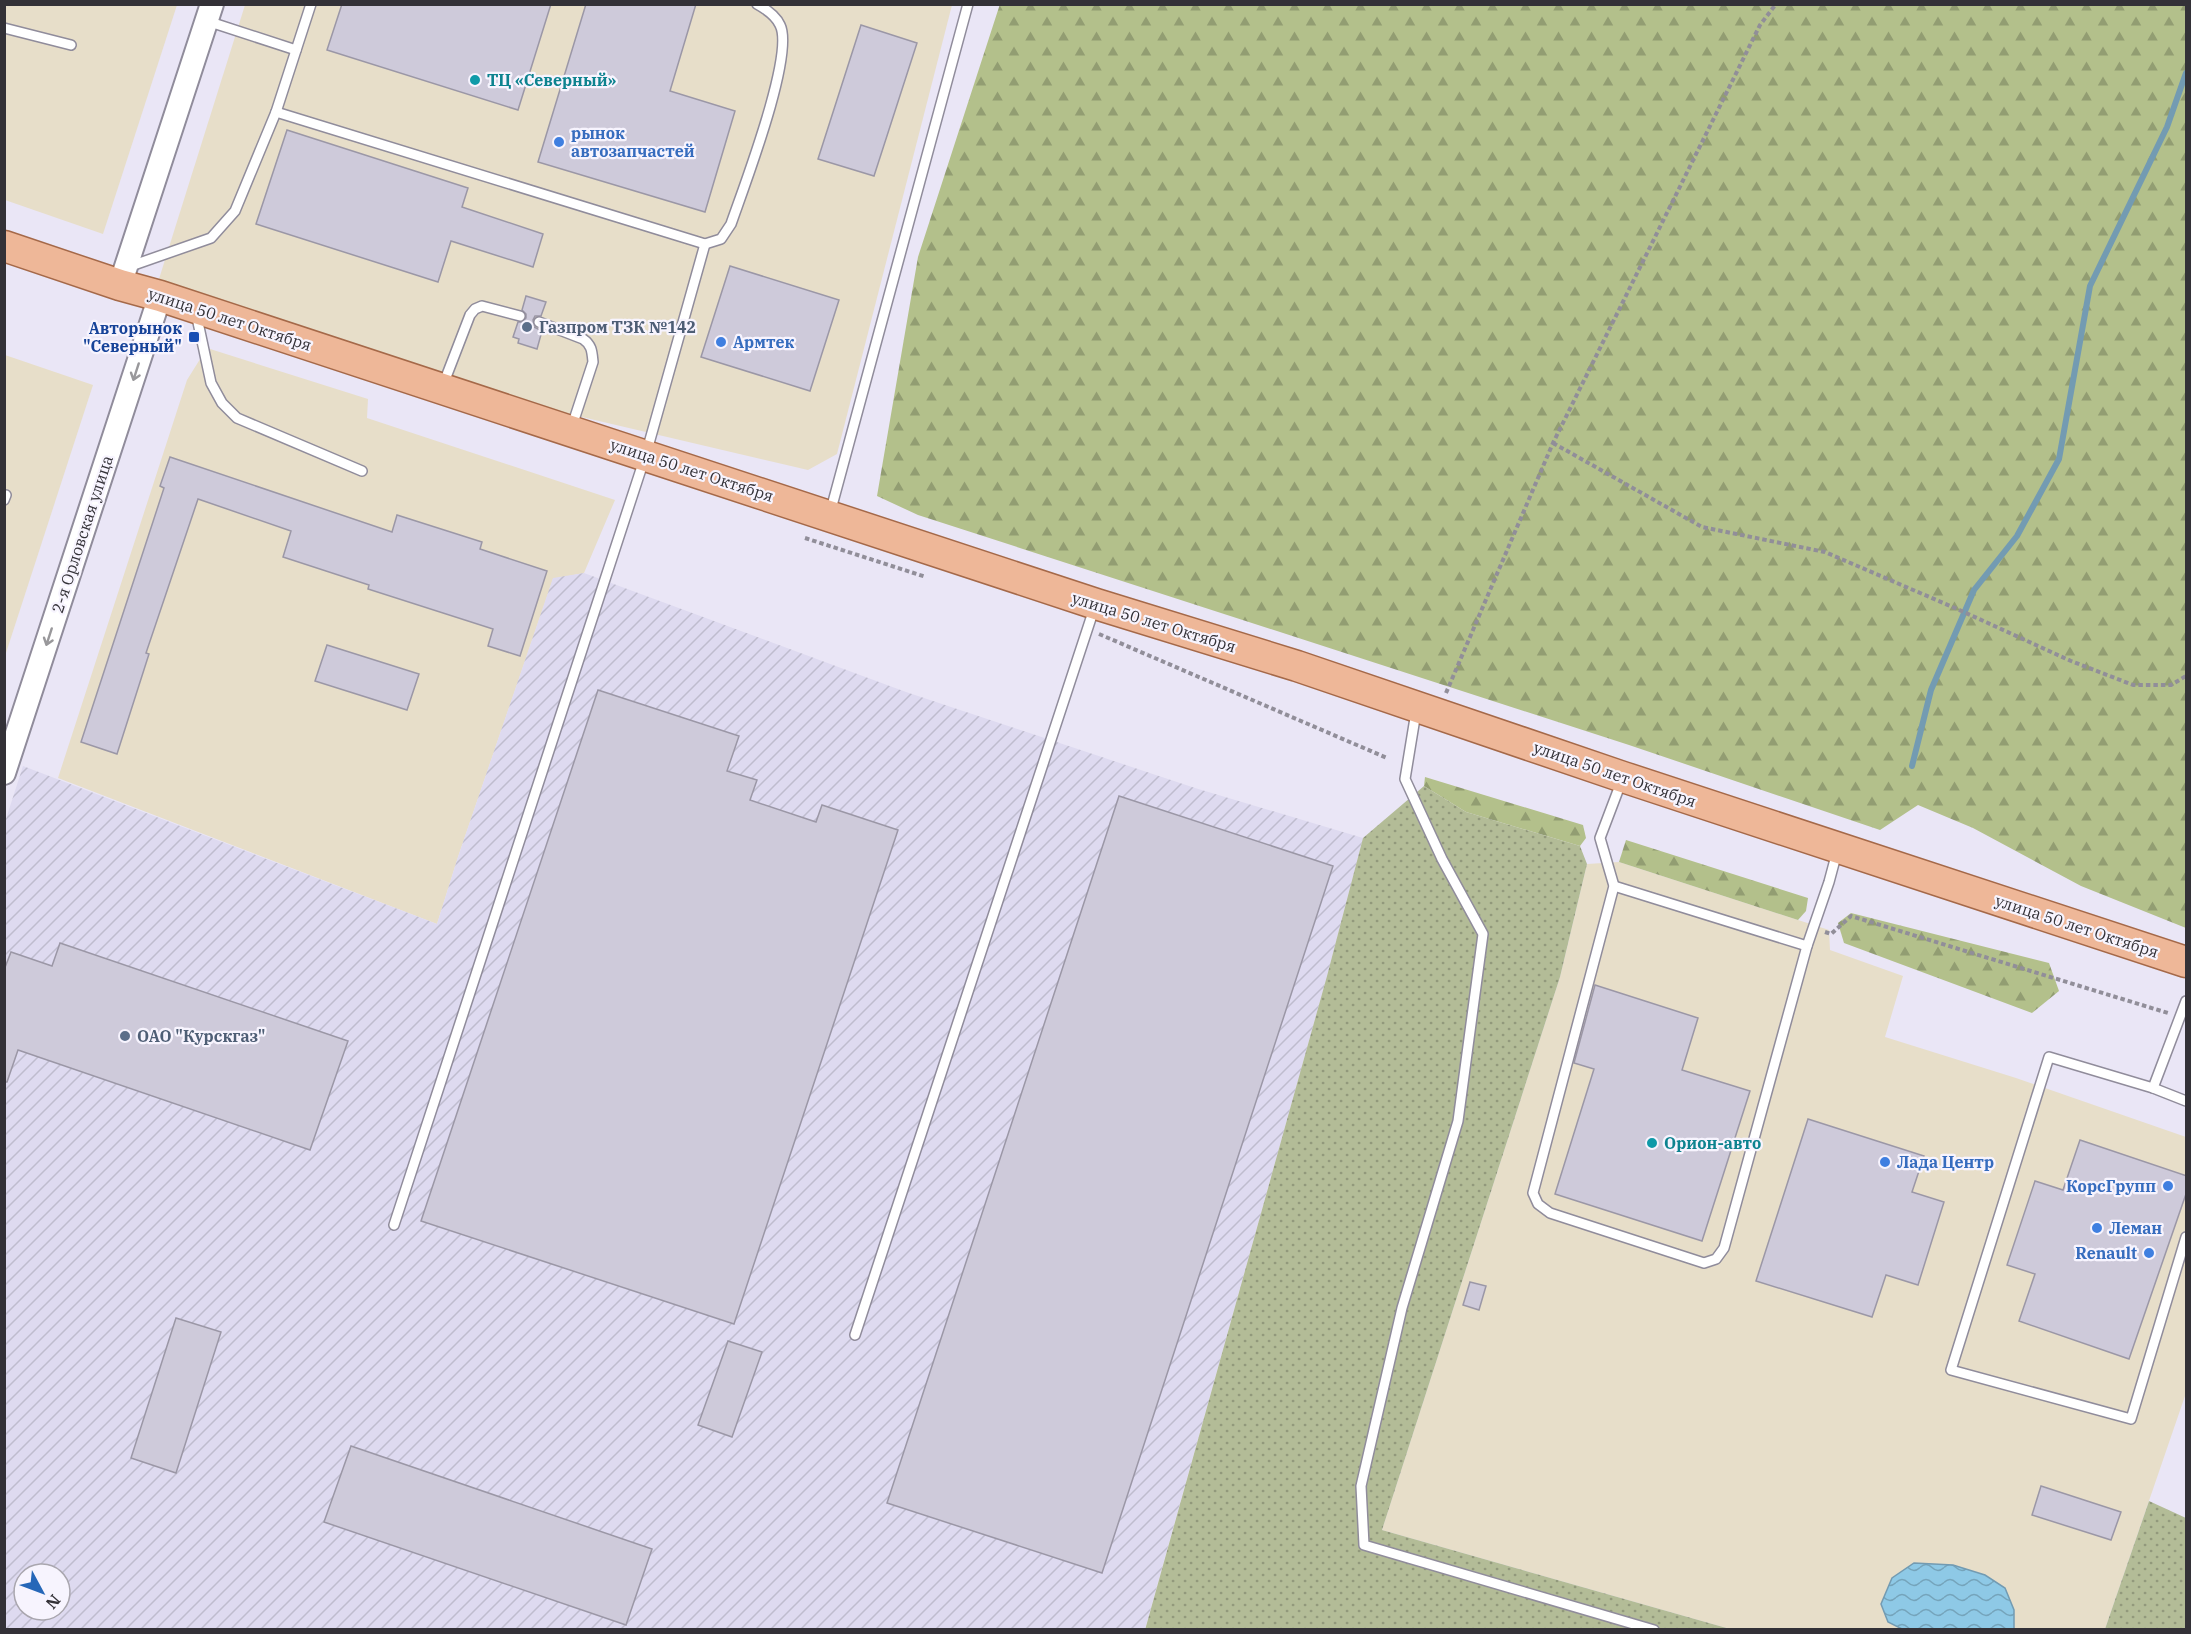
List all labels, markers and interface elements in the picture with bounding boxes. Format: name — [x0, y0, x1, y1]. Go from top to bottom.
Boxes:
place label: ТЦ «Северный» — [487, 70, 616, 90]
marker: ТЦ «Северный» — [468, 73, 482, 87]
place label: рынок автозапчастей — [571, 123, 695, 161]
marker: рынок автозапчастей — [552, 135, 566, 149]
street label: улица 50 лет Октября — [146, 283, 314, 355]
place label: Газпром ТЗК №142 — [539, 317, 696, 337]
place label: Авторынок "Северный" — [83, 318, 182, 356]
marker: Газпром ТЗК №142 — [520, 320, 534, 334]
marker: Авторынок "Северный" — [187, 330, 201, 344]
place label: Армтек — [733, 332, 795, 352]
marker: Армтек — [714, 335, 728, 349]
one-way arrow — [129, 362, 140, 381]
street label: улица 50 лет Октября — [608, 434, 776, 506]
street label: 2-я Орловская улица — [47, 452, 117, 615]
street label: улица 50 лет Октября — [1069, 587, 1239, 657]
one-way arrow — [43, 627, 54, 646]
street label: улица 50 лет Октября — [1531, 737, 1699, 811]
street label: улица 50 лет Октября — [1993, 890, 2161, 962]
place label: ОАО "Курскгаз" — [137, 1026, 265, 1046]
marker: ОАО "Курскгаз" — [118, 1029, 132, 1043]
place label: Орион-авто — [1664, 1133, 1761, 1153]
marker: Орион-авто — [1645, 1136, 1659, 1150]
place label: Лада Центр — [1897, 1152, 1994, 1172]
marker: Лада Центр — [1878, 1155, 1892, 1169]
place label: КорсГрупп — [2066, 1176, 2156, 1196]
marker: КорсГрупп — [2161, 1179, 2175, 1193]
place label: Леман — [2109, 1218, 2162, 1238]
marker: Леман — [2090, 1221, 2104, 1235]
place label: Renault — [2075, 1243, 2137, 1263]
marker: Renault — [2142, 1246, 2156, 1260]
north arrow — [12, 1562, 72, 1622]
text: N — [42, 1591, 65, 1613]

